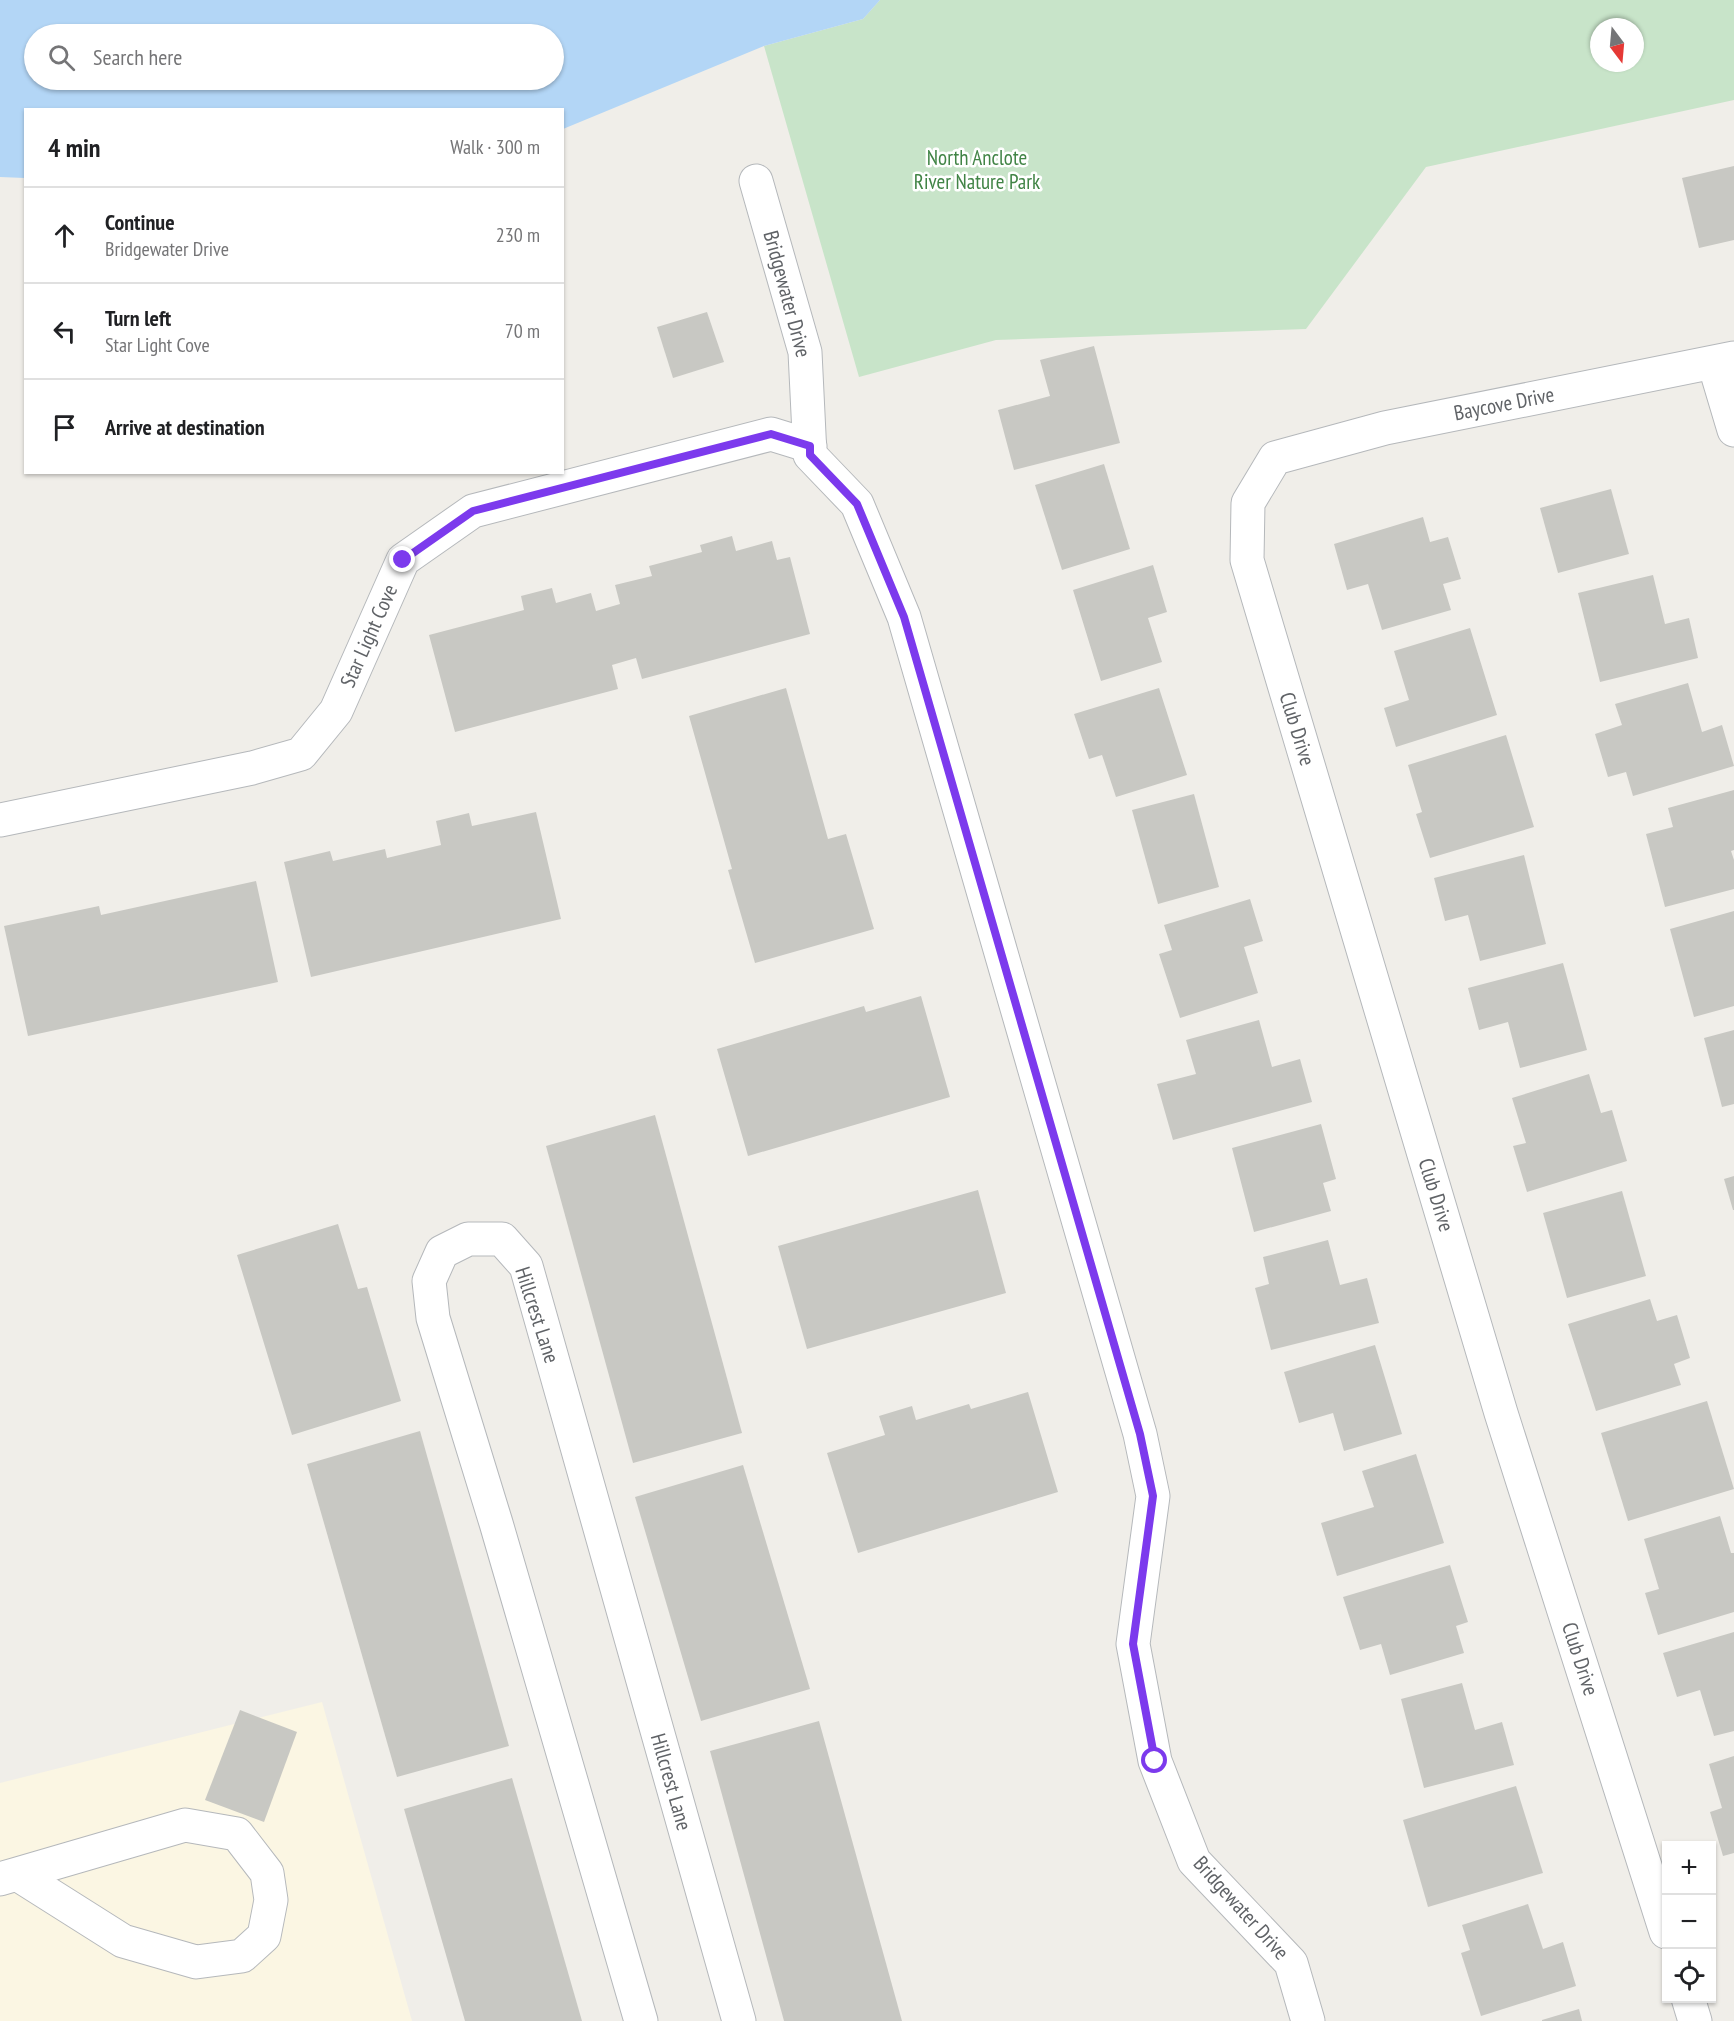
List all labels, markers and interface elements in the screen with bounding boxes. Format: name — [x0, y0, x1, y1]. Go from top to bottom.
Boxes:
north arrow — [1590, 18, 1644, 72]
search box — [24, 24, 564, 90]
icon: search — [45, 41, 78, 74]
text: Search here — [93, 43, 182, 71]
text: 4 min — [48, 131, 101, 164]
text: Walk · 300 m — [450, 134, 540, 160]
park label: North Anclote River Nature Park — [914, 144, 1040, 195]
text: Continue — [105, 208, 175, 236]
icon: ahead — [48, 219, 81, 252]
text: 230 m — [496, 222, 540, 248]
street label: Bridgewater Drive — [758, 227, 817, 360]
text: Bridgewater Drive — [105, 236, 229, 262]
text: Turn left — [105, 304, 171, 332]
icon: left — [48, 315, 81, 348]
text: 70 m — [505, 318, 540, 344]
text: Star Light Cove — [105, 332, 210, 358]
street label: Baycove Drive — [1451, 381, 1556, 426]
icon: arrive — [48, 411, 81, 444]
text: Arrive at destination — [105, 413, 265, 441]
route end — [389, 546, 415, 572]
street label: Star Light Cove — [334, 580, 403, 691]
street label: Club Drive — [1274, 689, 1321, 769]
street label: Club Drive — [1413, 1155, 1460, 1235]
street label: Hillcrest Lane — [509, 1263, 566, 1366]
street label: Club Drive — [1556, 1619, 1605, 1699]
street label: Hillcrest Lane — [645, 1730, 698, 1833]
route start — [1141, 1747, 1167, 1773]
map controls — [1662, 1841, 1716, 2003]
button: + — [1662, 1841, 1716, 1895]
street label: Bridgewater Drive — [1188, 1850, 1295, 1965]
button: − — [1662, 1895, 1716, 1949]
button: locate — [1662, 1949, 1716, 2003]

